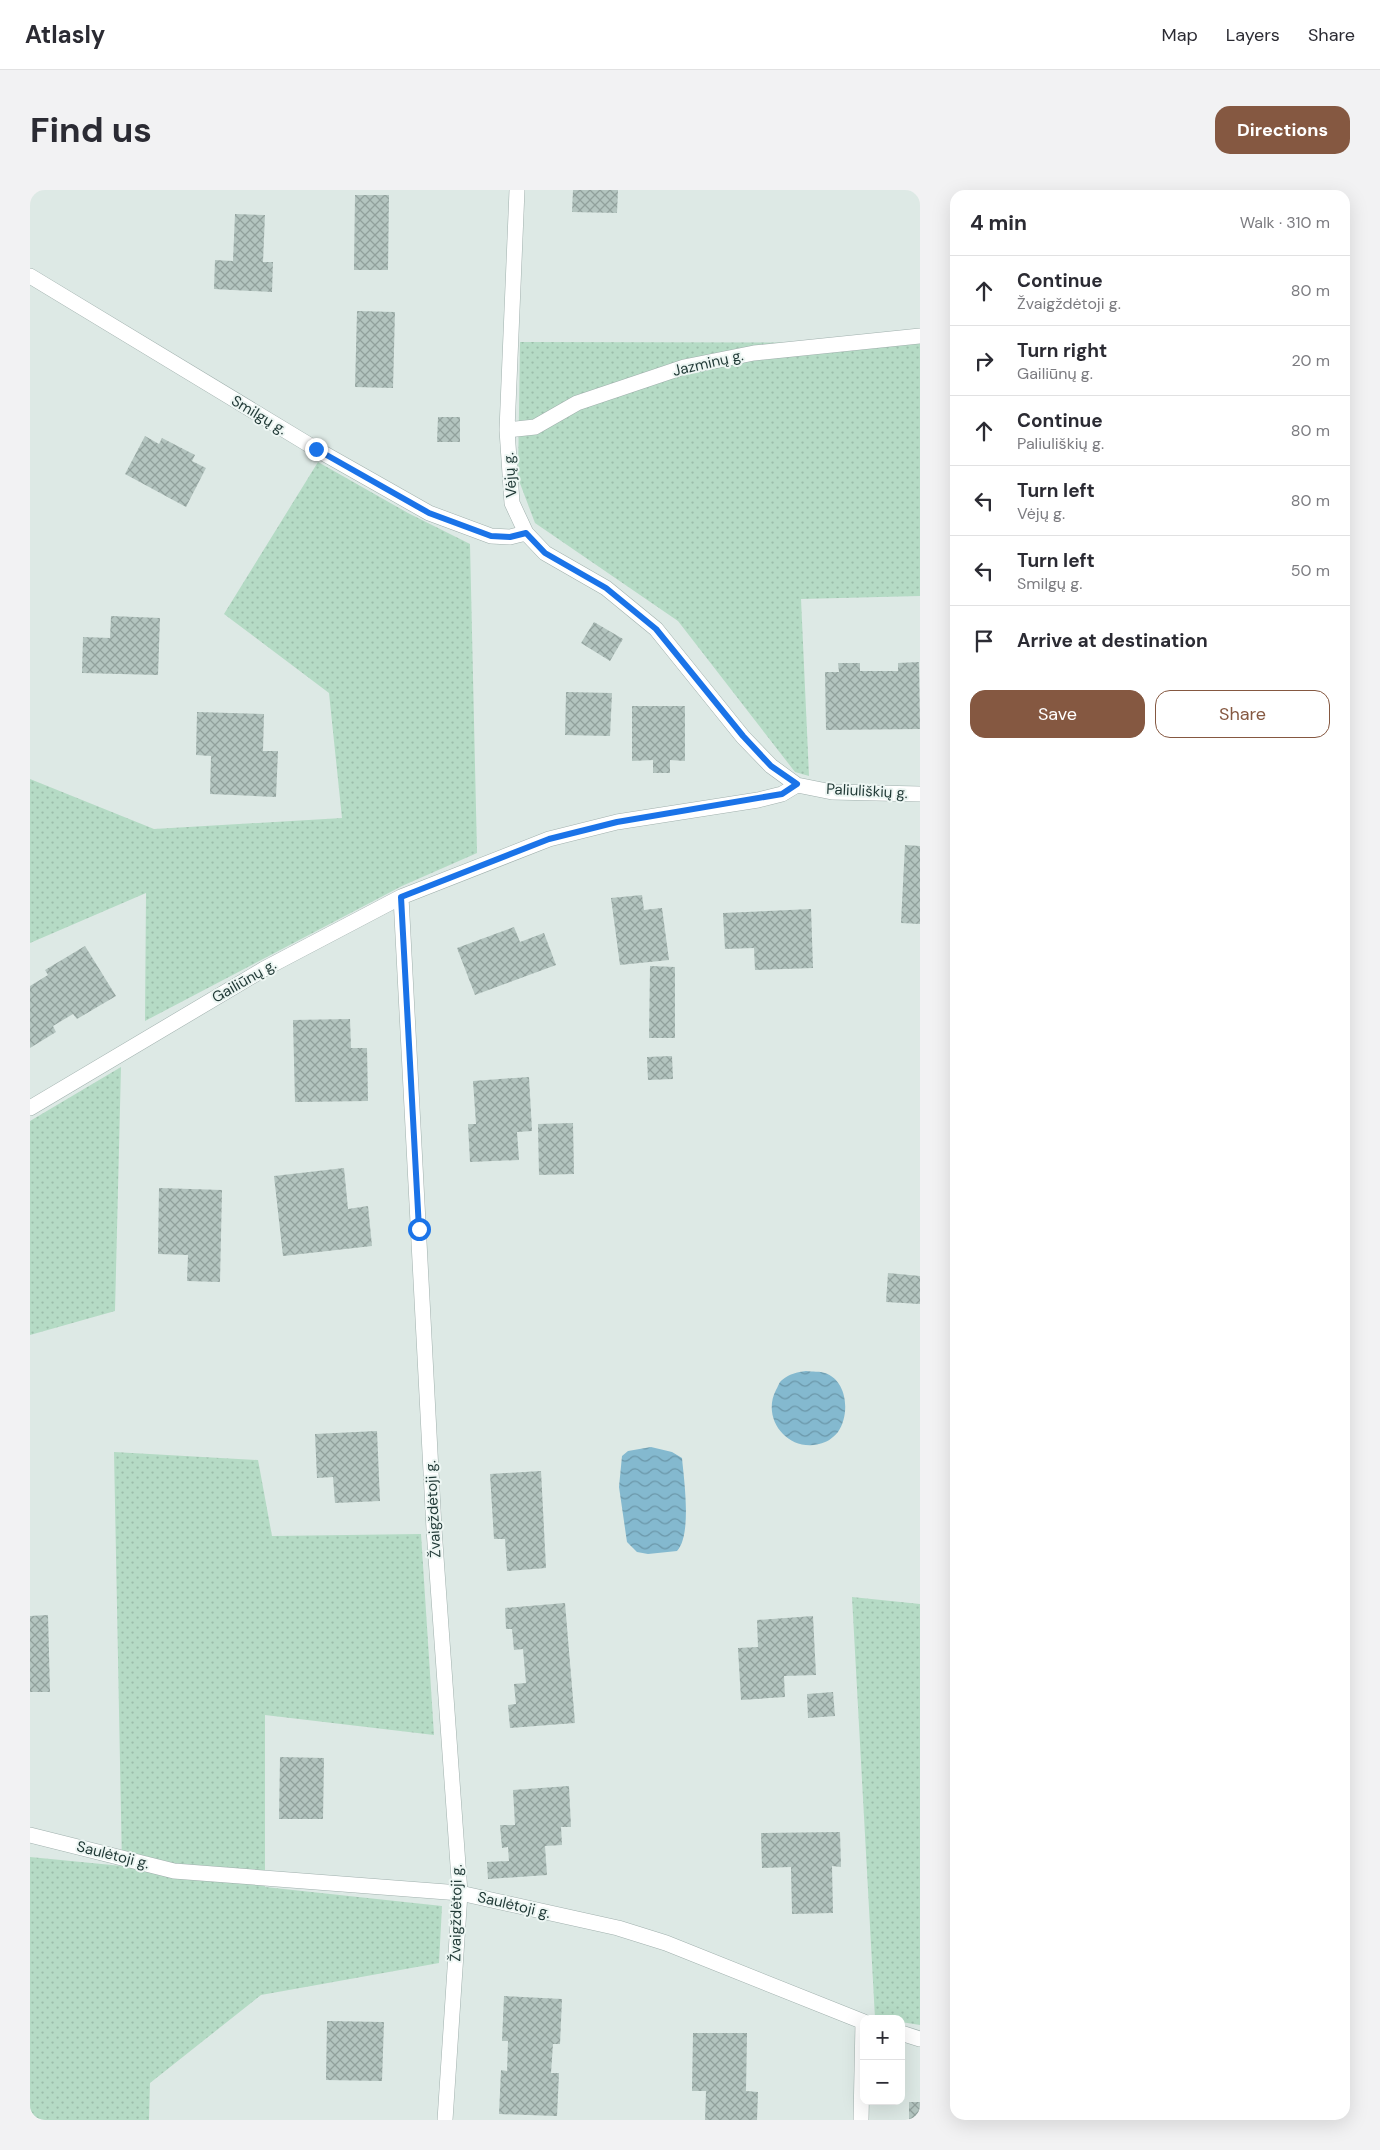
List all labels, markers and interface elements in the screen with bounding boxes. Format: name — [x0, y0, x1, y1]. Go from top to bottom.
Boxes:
text: Atlasly — [25, 19, 105, 50]
text: Map — [1162, 23, 1198, 47]
text: Layers — [1226, 23, 1280, 47]
text: Share — [1308, 23, 1355, 47]
button: Directions — [1215, 106, 1350, 154]
text: Find us — [30, 107, 152, 153]
text: 4 min — [970, 209, 1027, 237]
text: Walk · 310 m — [1240, 212, 1330, 233]
text: Continue — [1017, 268, 1103, 293]
icon: ahead — [970, 277, 998, 305]
text: 80 m — [1291, 280, 1330, 301]
text: Žvaigždėtoji g. — [1017, 293, 1121, 314]
text: Turn right — [1017, 338, 1107, 363]
street label: Jazminų g. — [671, 345, 745, 381]
icon: right — [970, 347, 998, 375]
text: 20 m — [1291, 350, 1330, 371]
text: Gailiūnų g. — [1017, 363, 1093, 384]
street label: Smilgų g. — [228, 391, 290, 439]
text: Continue — [1017, 408, 1103, 433]
icon: ahead — [970, 417, 998, 445]
text: 80 m — [1291, 420, 1330, 441]
text: Paliuliškių g. — [1017, 433, 1104, 454]
route end — [305, 438, 328, 461]
street label: Vėjų g. — [498, 452, 522, 498]
text: Turn left — [1017, 478, 1095, 503]
icon: left — [970, 487, 998, 515]
text: 80 m — [1291, 490, 1330, 511]
text: Vėjų g. — [1017, 503, 1065, 524]
text: Turn left — [1017, 548, 1095, 573]
icon: left — [970, 557, 998, 585]
text: 50 m — [1291, 560, 1330, 581]
text: Smilgų g. — [1017, 573, 1082, 594]
icon: arrive — [970, 627, 998, 655]
text: Arrive at destination — [1017, 628, 1208, 653]
button: Save — [970, 690, 1145, 738]
button: Share — [1155, 690, 1330, 738]
street label: Paliuliškių g. — [826, 779, 908, 803]
street label: Gailiūnų g. — [208, 955, 280, 1007]
route start — [408, 1218, 431, 1241]
street label: Žvaigždėtoji g. — [420, 1460, 446, 1558]
street label: Saulėtoji g. — [75, 1836, 151, 1874]
street label: Žvaigždėtoji g. — [445, 1864, 467, 1962]
street label: Saulėtoji g. — [476, 1887, 552, 1923]
map controls — [860, 2015, 905, 2105]
button: + — [860, 2015, 905, 2060]
button: − — [860, 2060, 905, 2105]

